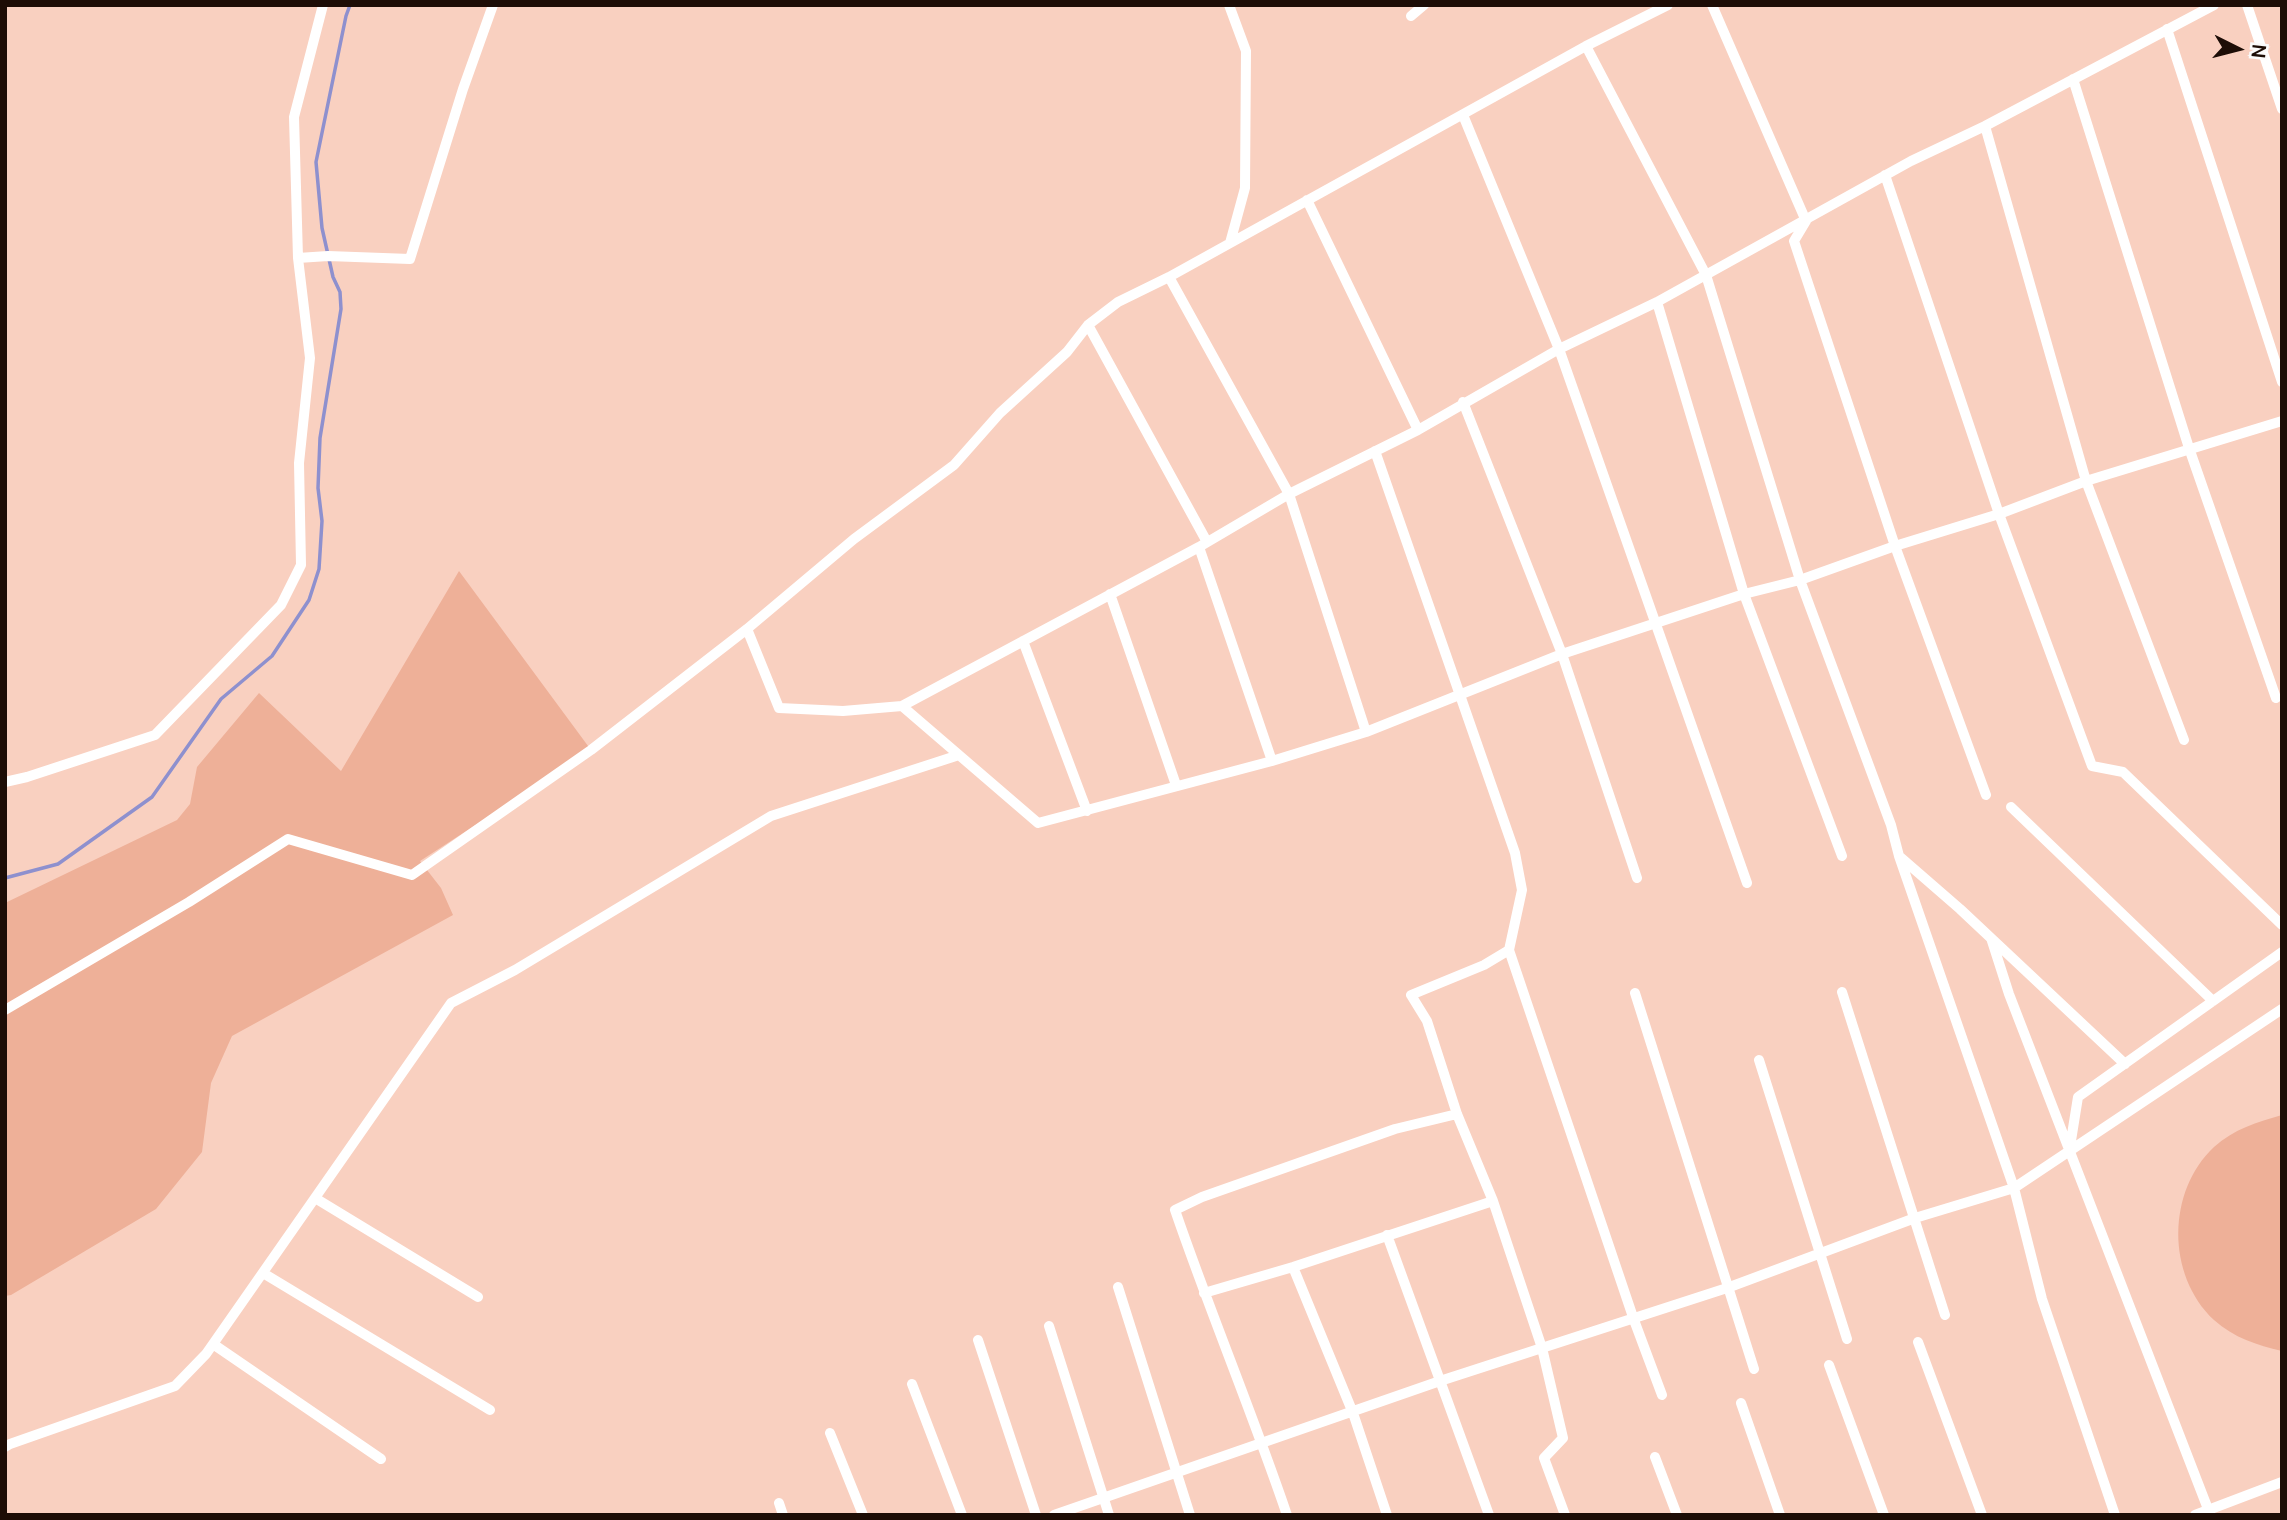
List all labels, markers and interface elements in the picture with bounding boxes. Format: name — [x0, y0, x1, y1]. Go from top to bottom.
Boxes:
north arrow — [2203, 14, 2273, 84]
text: N — [2245, 43, 2273, 59]

